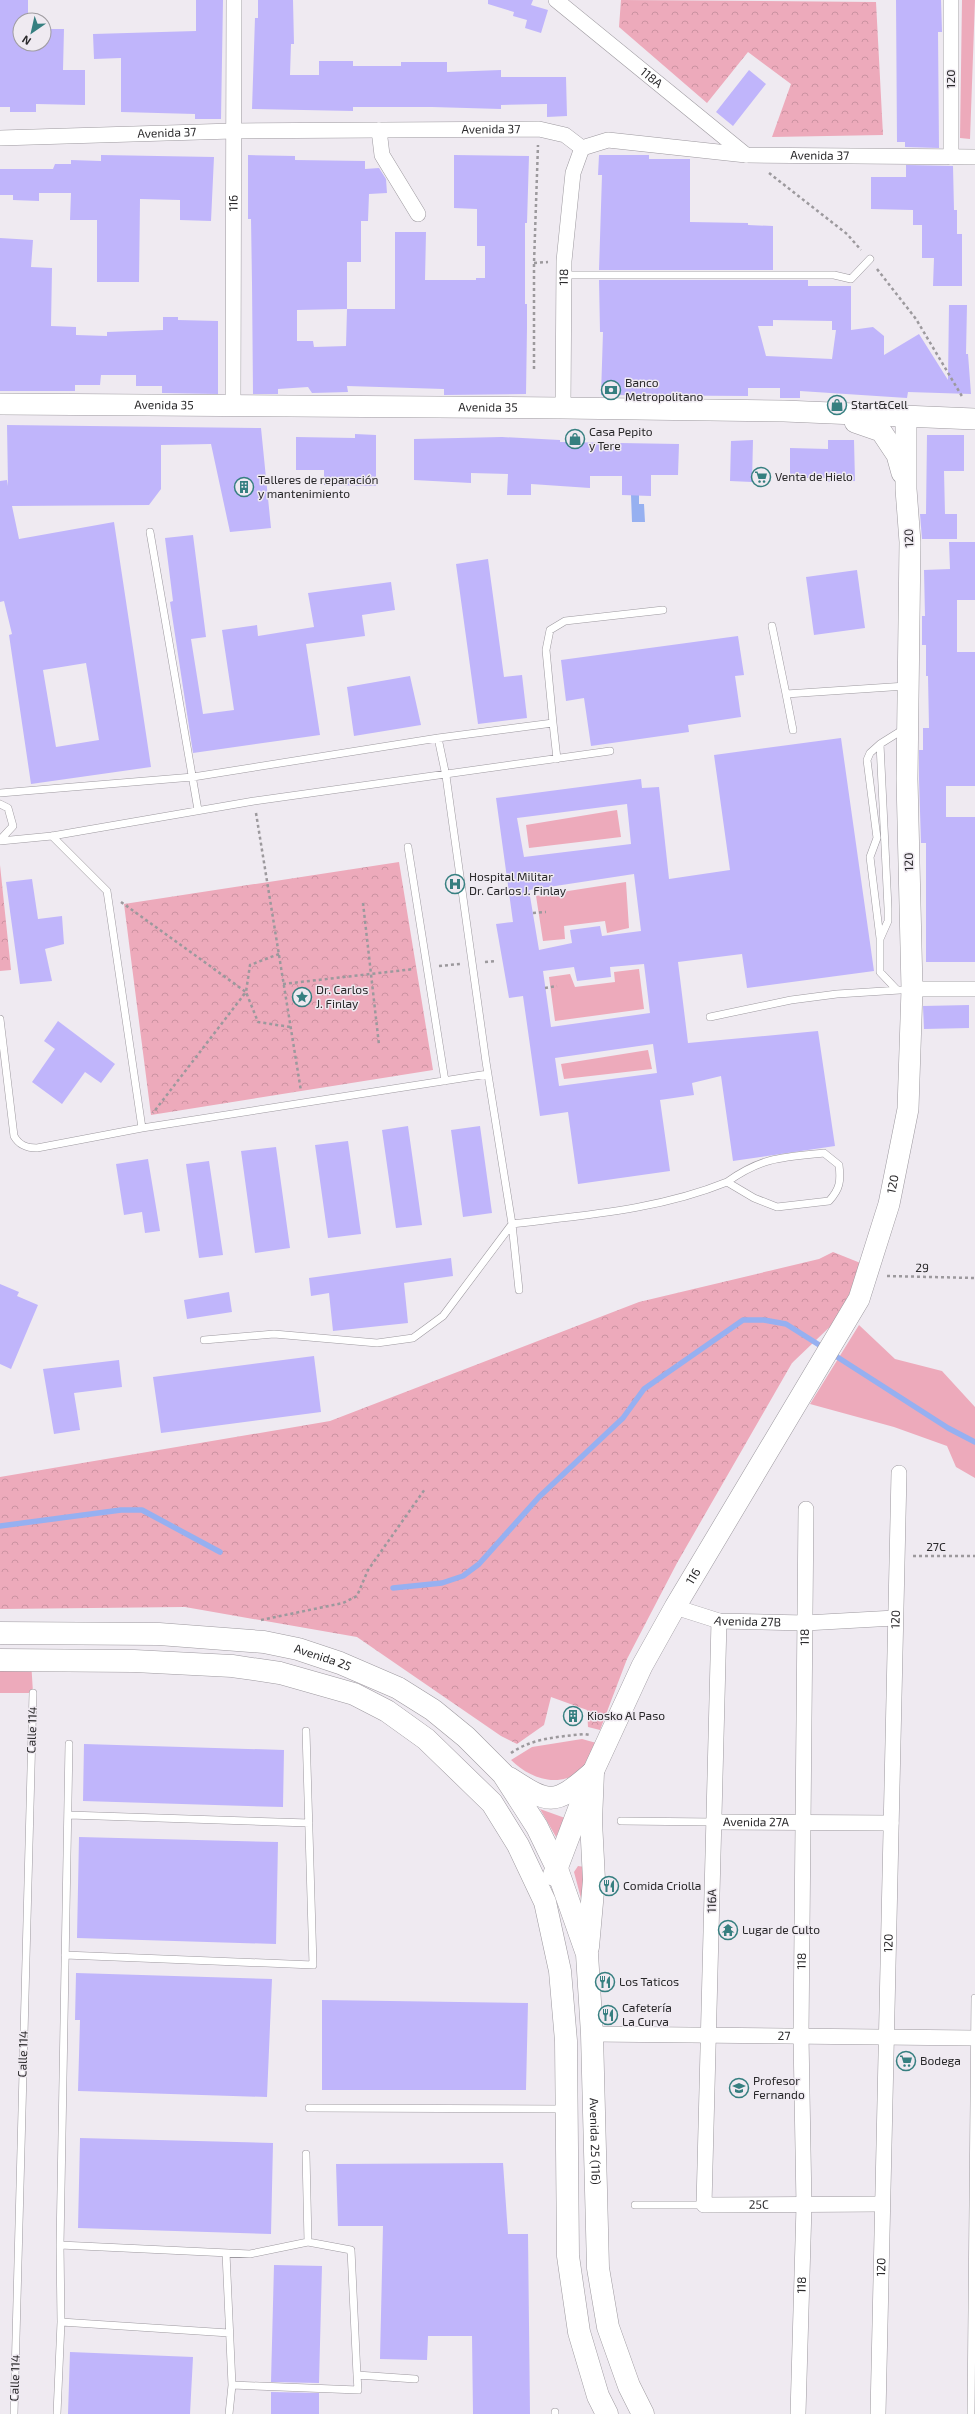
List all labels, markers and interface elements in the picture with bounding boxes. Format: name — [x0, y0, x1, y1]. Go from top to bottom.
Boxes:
north arrow — [12, 12, 52, 52]
text: N — [19, 33, 33, 48]
street label: 118A — [638, 64, 666, 90]
street label: 120 — [943, 70, 957, 88]
street label: Avenida 37 — [461, 121, 520, 136]
street label: Avenida 37 — [137, 124, 197, 140]
street label: Avenida 37 — [790, 147, 849, 162]
street label: 116 — [225, 195, 240, 211]
street label: 118 — [556, 269, 570, 285]
place label: Banco Metropolitano — [625, 375, 703, 403]
bank icon: Banco Metropolitano — [600, 379, 622, 401]
shop icon: Start&Cell — [826, 394, 848, 416]
street label: Avenida 35 — [134, 397, 194, 411]
place label: Start&Cell — [851, 397, 908, 411]
street label: Avenida 35 — [458, 399, 518, 414]
place label: Casa Pepito y Tere — [589, 424, 653, 452]
shop icon: Casa Pepito y Tere — [564, 428, 586, 450]
supermarket icon: Venta de Hielo — [750, 466, 772, 488]
place label: Venta de Hielo — [775, 469, 853, 483]
place label: Talleres de reparación y mantenimiento — [258, 472, 379, 500]
building icon: Talleres de reparación y mantenimiento — [233, 476, 255, 498]
street label: 120 — [901, 528, 915, 548]
street label: 120 — [901, 853, 915, 872]
place label: Hospital Militar Dr. Carlos J. Finlay — [469, 869, 567, 897]
hospital icon: Hospital Militar Dr. Carlos J. Finlay — [444, 873, 466, 895]
place label: Dr. Carlos J. Finlay — [316, 982, 368, 1010]
place icon: Dr. Carlos J. Finlay — [291, 986, 313, 1008]
street label: 120 — [883, 1173, 901, 1195]
street label: 29 — [915, 1260, 929, 1274]
street label: 27C — [926, 1539, 946, 1553]
street label: 116 — [682, 1565, 703, 1587]
street label: 120 — [888, 1610, 902, 1629]
street label: Avenida 27B — [713, 1612, 781, 1628]
street label: 118 — [797, 1629, 811, 1646]
street label: Avenida 25 — [293, 1640, 354, 1673]
building icon: Kiosko Al Paso — [562, 1705, 584, 1727]
street label: Calle 114 — [23, 1706, 39, 1753]
place label: Kiosko Al Paso — [587, 1708, 665, 1722]
street label: Avenida 27A — [723, 1814, 790, 1828]
restaurant icon: Comida Criolla — [598, 1875, 620, 1897]
place label: Comida Criolla — [623, 1878, 701, 1892]
street label: 116A — [704, 1888, 718, 1913]
temple icon: Lugar de Culto — [717, 1919, 739, 1941]
place label: Lugar de Culto — [742, 1922, 820, 1936]
street label: 120 — [880, 1934, 895, 1953]
street label: 118 — [794, 1953, 808, 1970]
restaurant icon: Los Taticos — [594, 1971, 616, 1993]
place label: Los Taticos — [619, 1974, 679, 1988]
place label: Cafetería La Curva — [622, 2000, 672, 2028]
restaurant icon: Cafetería La Curva — [597, 2004, 619, 2026]
street label: 27 — [777, 2028, 791, 2042]
street label: Calle 114 — [14, 2030, 30, 2077]
supermarket icon: Bodega — [895, 2050, 917, 2072]
place label: Bodega — [920, 2053, 961, 2067]
place label: Profesor Fernando — [753, 2073, 805, 2101]
school or university icon: Profesor Fernando — [728, 2077, 750, 2099]
street label: Avenida 25 (116) — [588, 2098, 604, 2185]
street label: 25C — [749, 2197, 769, 2211]
street label: 120 — [873, 2257, 887, 2277]
street label: 118 — [793, 2276, 808, 2294]
street label: Calle 114 — [6, 2354, 22, 2401]

